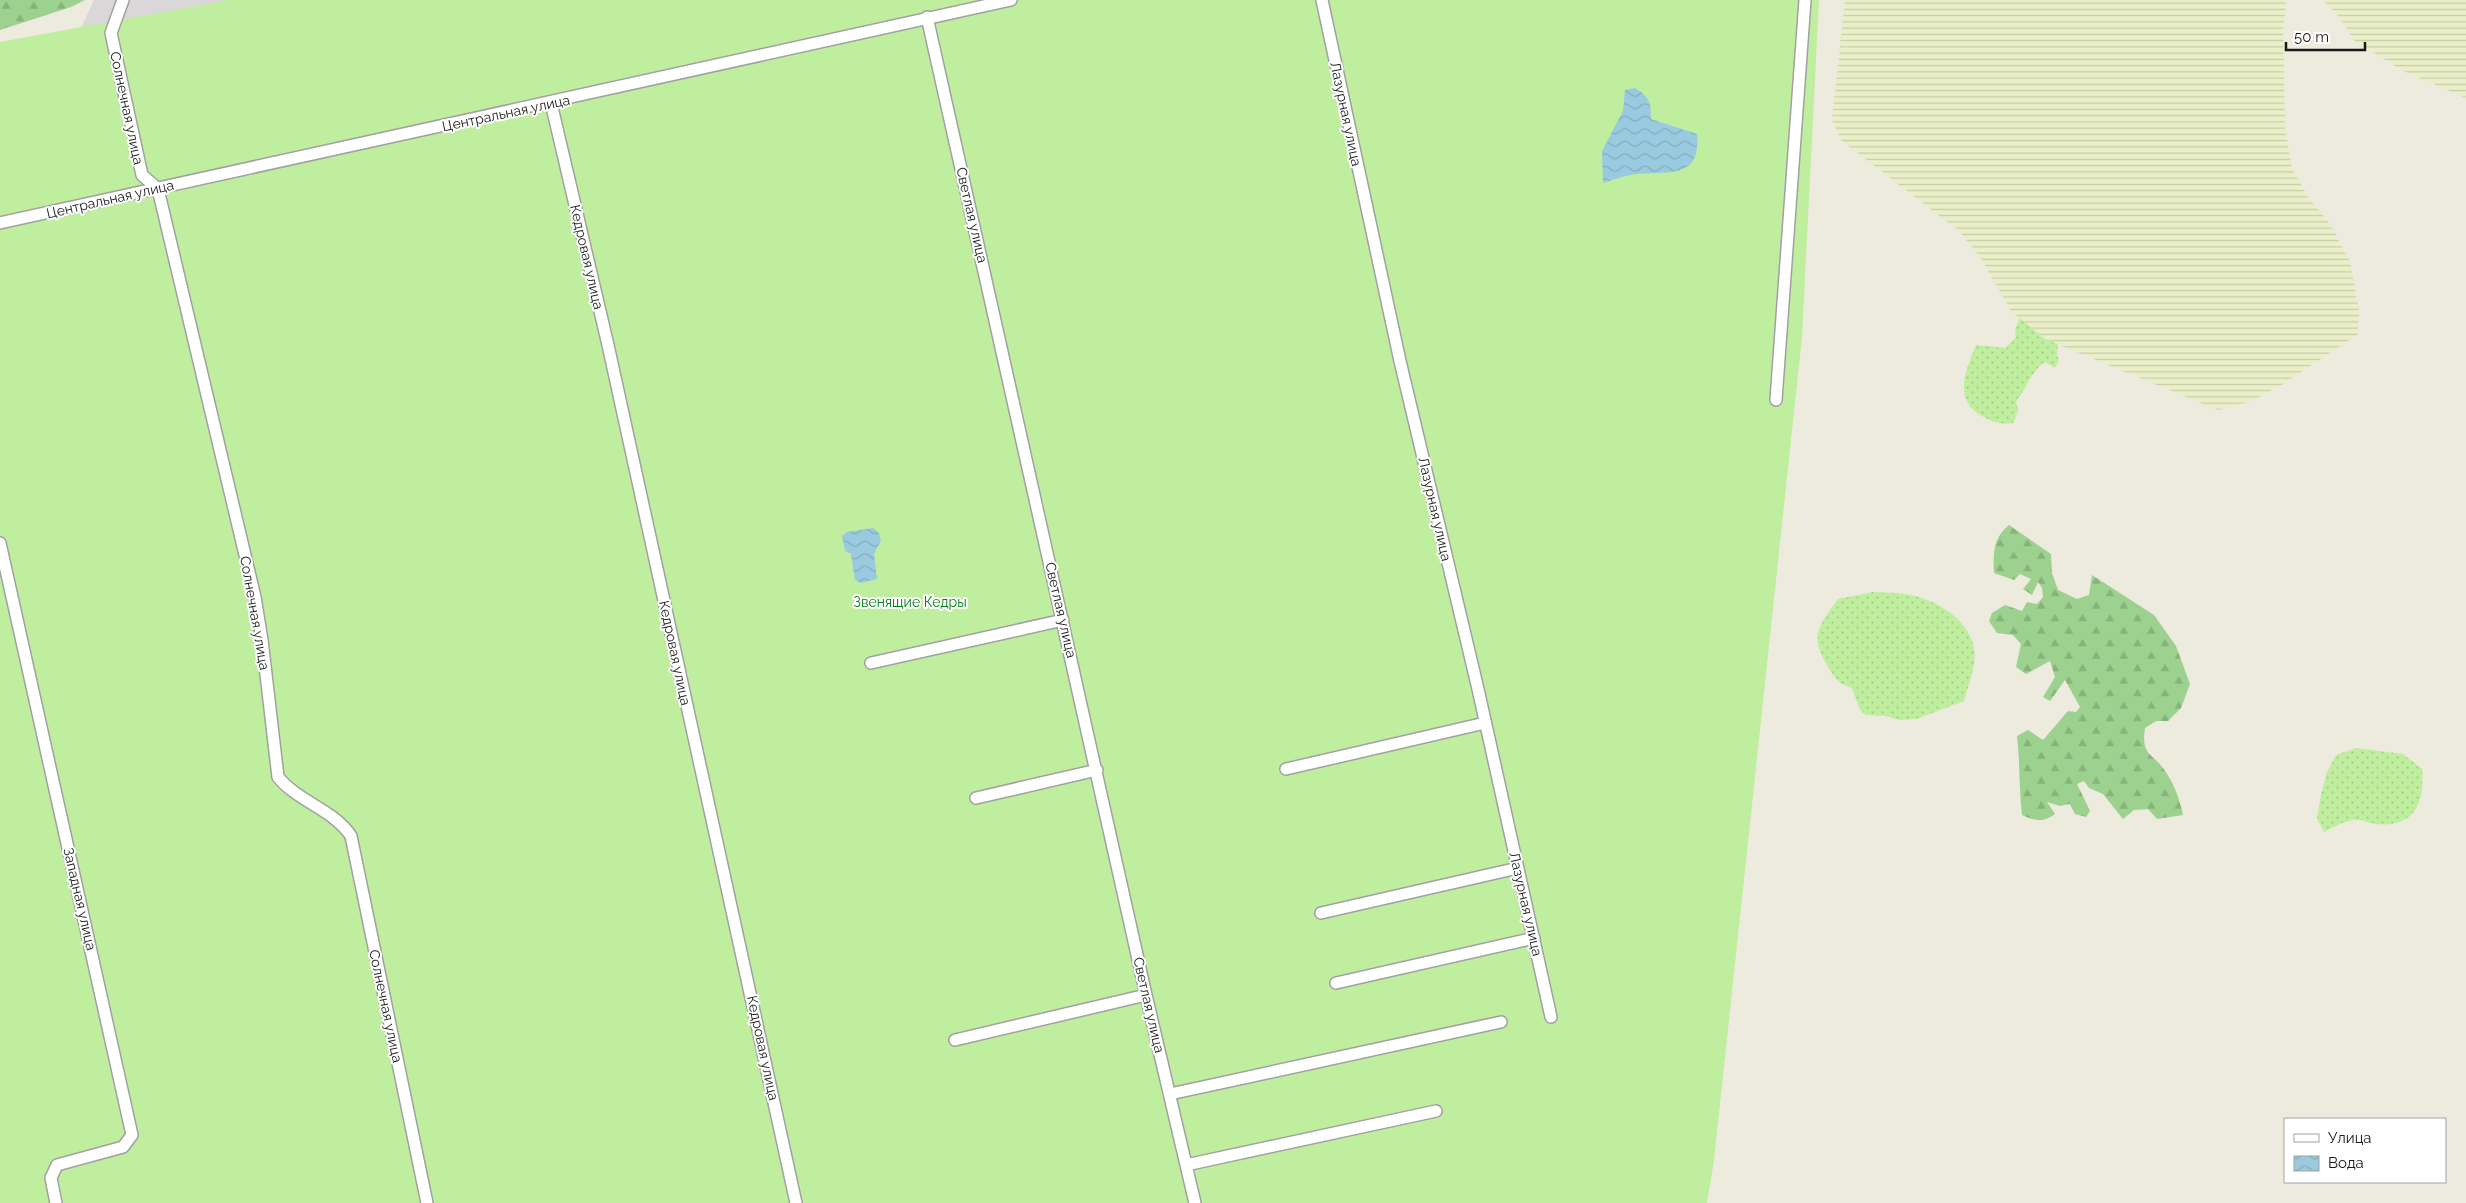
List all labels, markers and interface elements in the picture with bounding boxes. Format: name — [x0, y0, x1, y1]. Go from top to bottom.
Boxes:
scale bar — [2286, 20, 2365, 52]
text: 50 m — [2294, 28, 2329, 46]
street label: Солнечная улица — [107, 50, 147, 166]
street label: Лазурная улица — [1327, 60, 1365, 168]
street label: Центральная улица — [441, 92, 571, 134]
street label: Светлая улица — [953, 166, 991, 264]
street label: Центральная улица — [45, 177, 175, 221]
street label: Кедровая улица — [567, 203, 607, 311]
street label: Лазурная улица — [1415, 455, 1455, 563]
street label: Солнечная улица — [237, 555, 273, 671]
street label: Светлая улица — [1042, 561, 1080, 659]
park label: Звенящие Кедры — [853, 594, 967, 610]
street label: Кедровая улица — [656, 599, 694, 707]
street label: Западная улица — [60, 846, 100, 952]
street label: Лазурная улица — [1506, 850, 1546, 958]
street label: Солнечная улица — [366, 948, 406, 1064]
street label: Светлая улица — [1130, 956, 1168, 1054]
street label: Кедровая улица — [744, 994, 782, 1102]
legend — [2284, 1118, 2446, 1183]
text: Улица — [2328, 1129, 2372, 1147]
text: Вода — [2328, 1154, 2364, 1172]

